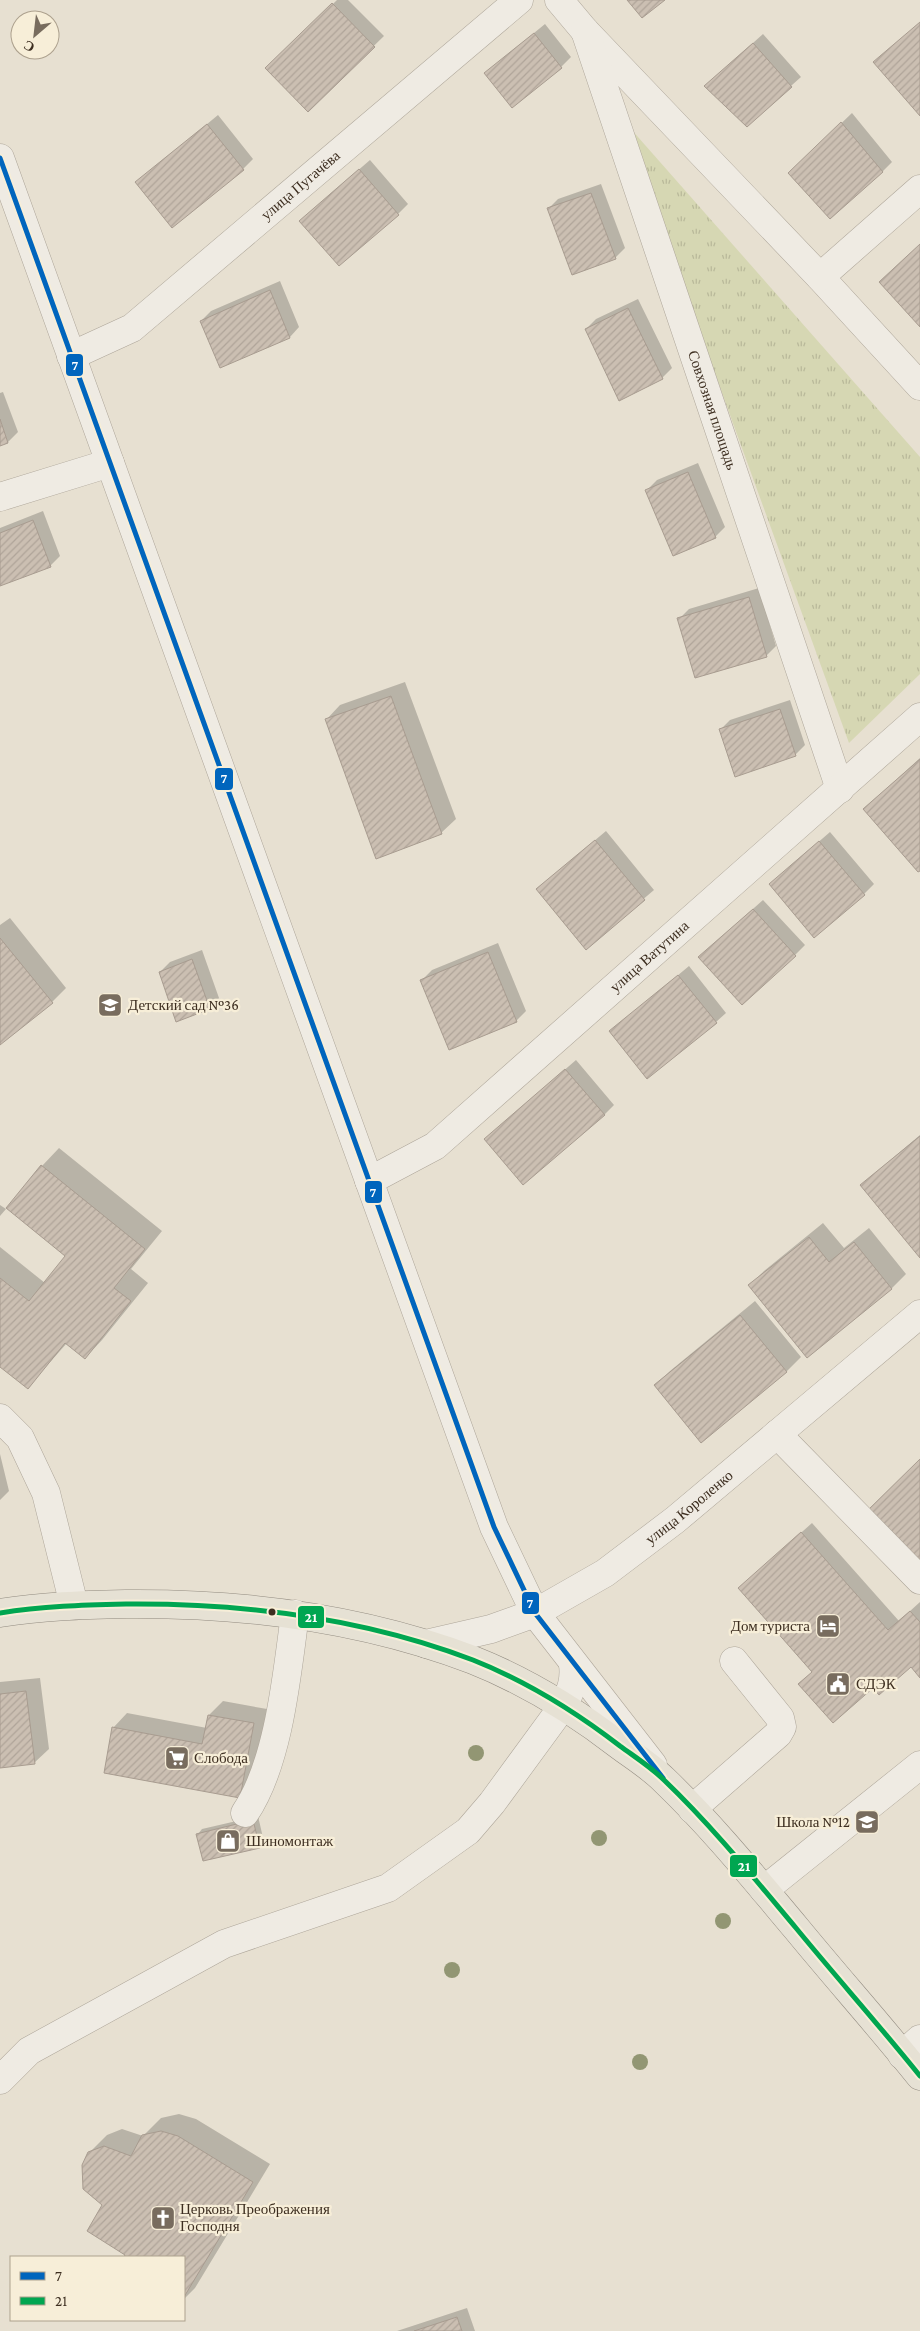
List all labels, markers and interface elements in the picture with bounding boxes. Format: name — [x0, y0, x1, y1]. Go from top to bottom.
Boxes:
north arrow — [10, 10, 60, 60]
text: С — [21, 37, 37, 56]
street label: улица Пугачёва — [258, 147, 343, 223]
street label: Совхозная площадь — [685, 348, 740, 472]
line badge: 7 — [65, 353, 84, 377]
text: 7 — [72, 357, 79, 373]
line badge: 7 — [214, 767, 234, 791]
text: 7 — [221, 770, 228, 786]
street label: улица Ватутина — [607, 917, 692, 995]
school or university icon: Детский сад №36 — [97, 992, 123, 1018]
place label: Детский сад №36 — [128, 997, 239, 1013]
line badge: 7 — [364, 1180, 383, 1204]
text: 7 — [370, 1184, 377, 1200]
street label: улица Короленко — [642, 1467, 736, 1547]
line badge: 7 — [521, 1591, 540, 1615]
text: 7 — [527, 1595, 534, 1611]
line badge: 21 — [297, 1605, 325, 1629]
unlabelled marker — [267, 1607, 277, 1617]
text: 21 — [305, 1609, 317, 1625]
hotel icon: Дом туриста — [815, 1613, 841, 1639]
place label: Дом туриста — [731, 1618, 810, 1634]
public building icon: СДЭК — [825, 1671, 851, 1697]
place label: СДЭК — [856, 1676, 897, 1692]
supermarket icon: Слобода — [164, 1745, 190, 1771]
place label: Слобода — [194, 1750, 248, 1766]
school or university icon: Школа №12 — [854, 1809, 880, 1835]
place label: Школа №12 — [776, 1814, 850, 1830]
shop icon: Шиномонтаж — [215, 1828, 241, 1854]
place label: Шиномонтаж — [246, 1833, 334, 1849]
line badge: 21 — [729, 1854, 758, 1878]
text: 21 — [738, 1858, 750, 1874]
place label: Церковь Преображения Господня — [180, 2201, 330, 2234]
church icon: Церковь Преображения Господня — [150, 2205, 176, 2231]
legend — [10, 2256, 185, 2321]
text: 7 — [55, 2268, 62, 2284]
text: 21 — [55, 2293, 67, 2309]

